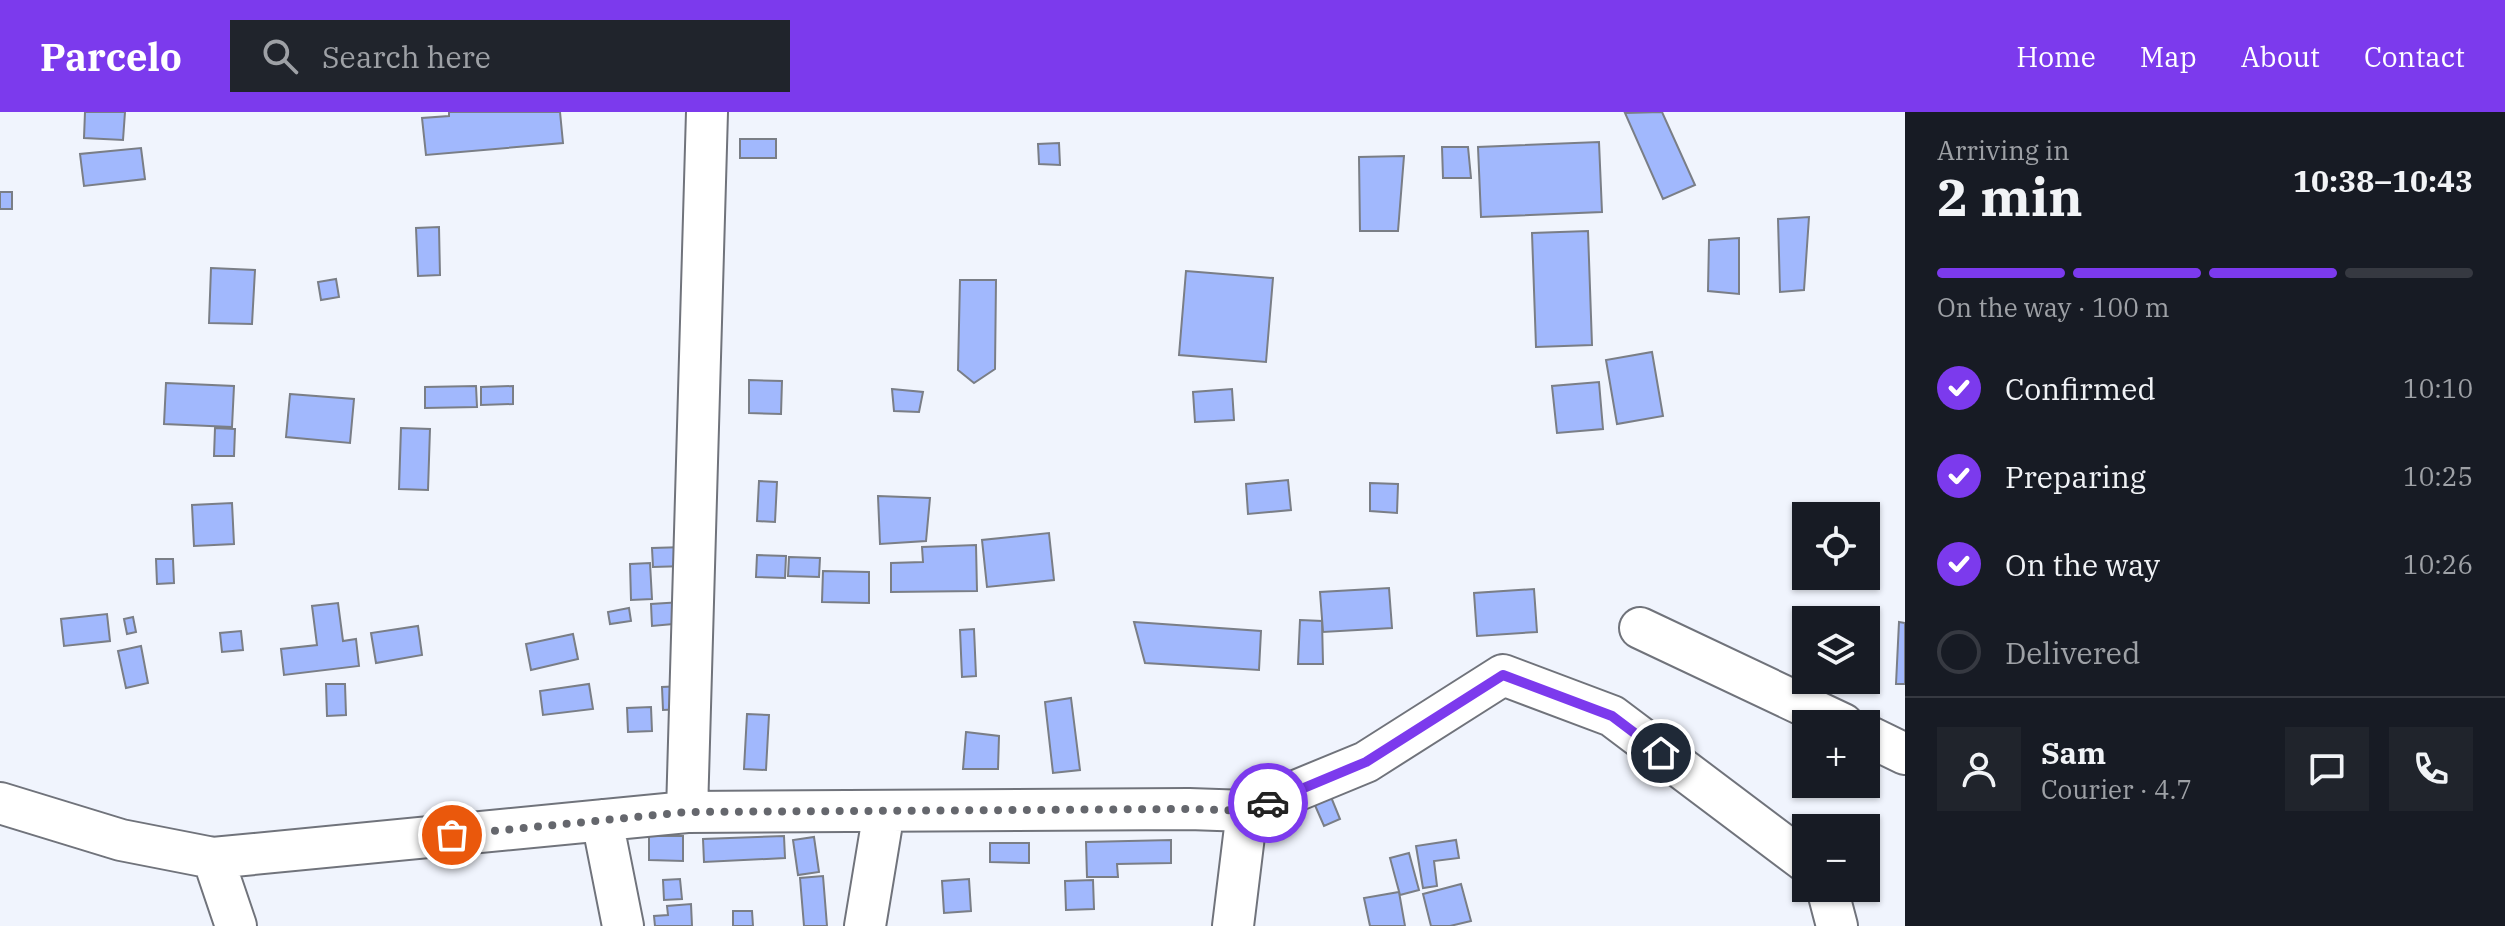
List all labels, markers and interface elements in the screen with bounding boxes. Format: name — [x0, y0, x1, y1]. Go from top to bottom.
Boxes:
search box — [230, 20, 790, 92]
text: Parcelo — [40, 32, 182, 81]
icon: search — [258, 34, 302, 78]
text: Search here — [322, 37, 491, 76]
text: Home — [2016, 38, 2096, 75]
text: Map — [2140, 38, 2197, 75]
text: About — [2241, 38, 2320, 75]
text: Contact — [2364, 38, 2465, 75]
text: Arriving in — [1937, 133, 2070, 167]
text: 10:38–10:43 — [2293, 161, 2473, 200]
text: 2 min — [1937, 163, 2083, 230]
text: On the way · 100 m — [1937, 290, 2170, 324]
icon: check — [1937, 366, 1981, 410]
text: Confirmed — [2005, 369, 2156, 408]
text: 10:10 — [2403, 371, 2473, 405]
icon: check — [1937, 454, 1981, 498]
text: Preparing — [2005, 457, 2146, 496]
text: 10:25 — [2403, 459, 2473, 493]
map controls — [1792, 502, 1880, 902]
button: locate — [1792, 502, 1880, 590]
icon: check — [1937, 542, 1981, 586]
text: On the way — [2005, 545, 2160, 584]
text: 10:26 — [2403, 547, 2473, 581]
button: layers — [1792, 606, 1880, 694]
text: Delivered — [2005, 633, 2140, 672]
button: + — [1792, 710, 1880, 798]
pin — [1627, 719, 1695, 787]
button: person — [1937, 727, 2021, 811]
button: chat — [2285, 727, 2369, 811]
button: phone — [2389, 727, 2473, 811]
icon: home — [1639, 731, 1683, 775]
text: Sam — [2041, 733, 2106, 772]
courier — [1228, 763, 1308, 843]
text: Courier · 4.7 — [2041, 772, 2192, 806]
icon: car — [1246, 781, 1290, 825]
pin — [418, 801, 486, 869]
icon: bag — [430, 813, 474, 857]
button: − — [1792, 814, 1880, 902]

